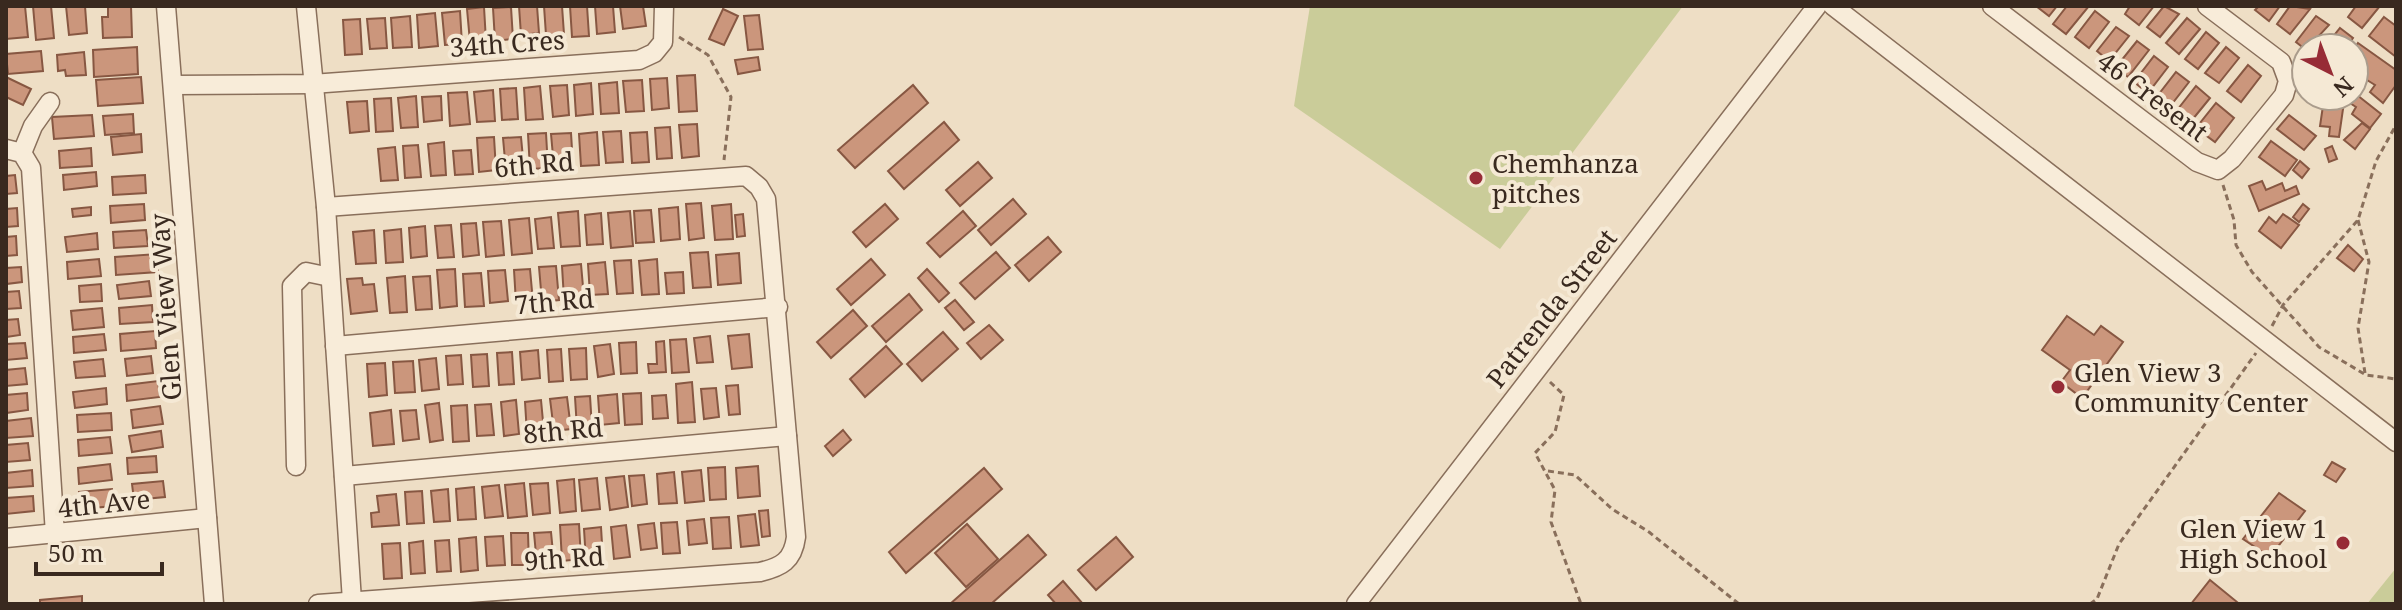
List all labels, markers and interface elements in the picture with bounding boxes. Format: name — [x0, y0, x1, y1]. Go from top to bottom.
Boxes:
street label: 34th Cres — [448, 21, 566, 65]
north arrow — [2290, 32, 2370, 112]
street label: 46 Cresent — [2090, 43, 2216, 149]
text: N — [2328, 71, 2361, 105]
street label: 6th Rd — [493, 143, 575, 185]
place label: Chemhanza pitches — [1492, 145, 1639, 211]
marker: Chemhanza pitches — [1467, 169, 1485, 187]
street label: Glen View Way — [140, 212, 189, 402]
street label: Patrenda Street — [1478, 221, 1624, 395]
street label: 7th Rd — [513, 280, 595, 322]
place label: Glen View 3 Community Center — [2074, 354, 2308, 420]
marker: Glen View 3 Community Center — [2049, 378, 2067, 396]
street label: 8th Rd — [522, 409, 604, 451]
street label: 4th Ave — [56, 480, 152, 526]
place label: Glen View 1 High School — [2179, 510, 2327, 576]
scale bar — [36, 526, 162, 576]
marker: Glen View 1 High School — [2334, 534, 2352, 552]
text: 50 m — [48, 536, 104, 569]
street label: 9th Rd — [523, 537, 605, 579]

